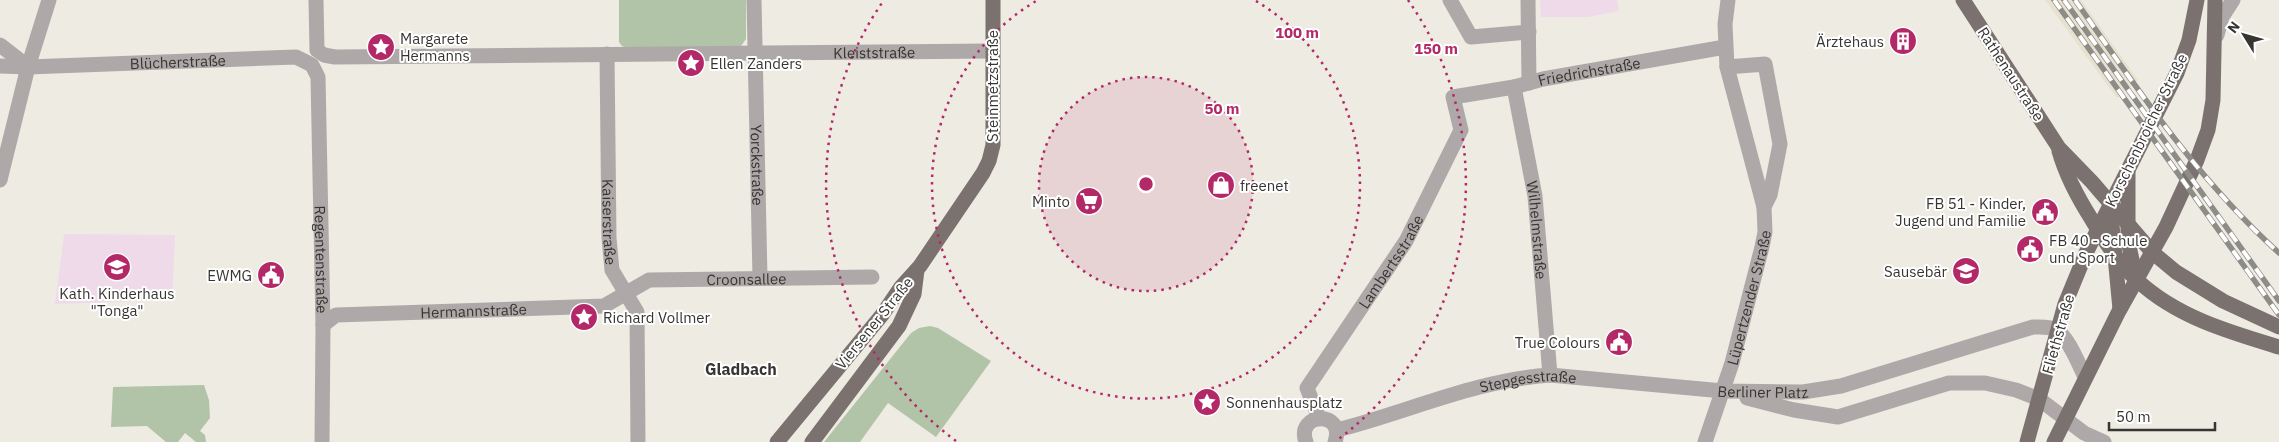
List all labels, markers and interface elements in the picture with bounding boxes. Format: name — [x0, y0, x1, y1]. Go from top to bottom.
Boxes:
north arrow — [2219, 10, 2269, 60]
text: N — [2223, 18, 2244, 37]
text: 100 m — [1275, 23, 1319, 42]
street label: Rathenaustraße — [1974, 23, 2048, 125]
building icon: Ärztehaus — [1888, 26, 1918, 56]
place label: Margarete Hermanns — [400, 29, 470, 65]
street label: Steinmetzstraße — [983, 30, 1002, 142]
place icon: Margarete Hermanns — [366, 32, 396, 62]
place label: Ärztehaus — [1816, 32, 1884, 51]
text: 150 m — [1414, 39, 1458, 58]
street label: Kleiststraße — [833, 42, 915, 62]
place icon: Ellen Zanders — [676, 48, 706, 78]
street label: Blücherstraße — [130, 50, 226, 73]
street label: Korschenbroicher Straße — [2101, 50, 2191, 210]
street label: Friedrichstraße — [1536, 53, 1642, 89]
place label: Ellen Zanders — [710, 54, 802, 73]
text: 50 m — [1205, 99, 1239, 118]
street label: Yorckstraße — [747, 124, 768, 206]
shop icon: freenet — [1206, 170, 1236, 200]
centre of rings — [1137, 175, 1155, 193]
place label: freenet — [1240, 176, 1289, 195]
street label: Kaiserstraße — [599, 179, 621, 266]
street label: Wilhelmstraße — [1523, 179, 1551, 280]
supermarket icon: Minto — [1074, 186, 1104, 216]
place label: Minto — [1032, 192, 1070, 211]
place label: FB 51 - Kinder, Jugend und Familie — [1895, 194, 2026, 230]
public building icon: FB 51 - Kinder, Jugend und Familie — [2030, 197, 2060, 227]
street label: Regentenstraße — [311, 205, 332, 314]
street label: Lambertsstraße — [1354, 212, 1427, 312]
street label: Lüpertzender Straße — [1722, 228, 1775, 367]
place label: FB 40 - Schule und Sport — [2049, 231, 2147, 267]
public building icon: FB 40 - Schule und Sport — [2015, 234, 2045, 264]
school or university icon: Kath. Kinderhaus "Tonga" — [102, 252, 132, 282]
school or university icon: Sausebär — [1951, 256, 1981, 286]
public building icon: EWMG — [256, 260, 286, 290]
place label: Sausebär — [1884, 262, 1947, 281]
place label: EWMG — [207, 266, 252, 285]
street label: Croonsallee — [706, 269, 787, 289]
street label: Viersener Straße — [831, 273, 917, 373]
place label: Kath. Kinderhaus "Tonga" — [59, 284, 175, 320]
street label: Fliethstraße — [2038, 292, 2078, 376]
street label: Hermannstraße — [420, 299, 527, 322]
place icon: Richard Vollmer — [569, 302, 599, 332]
place label: Richard Vollmer — [603, 308, 711, 327]
public building icon: True Colours — [1604, 327, 1634, 357]
place label: True Colours — [1515, 333, 1600, 352]
district label: Gladbach — [705, 359, 777, 379]
street label: Stepgesstraße — [1477, 365, 1577, 396]
street label: Berliner Platz — [1717, 381, 1810, 402]
place icon: Sonnenhausplatz — [1192, 387, 1222, 417]
place label: Sonnenhausplatz — [1226, 393, 1342, 412]
scale bar — [2109, 400, 2215, 432]
text: 50 m — [2116, 407, 2151, 426]

